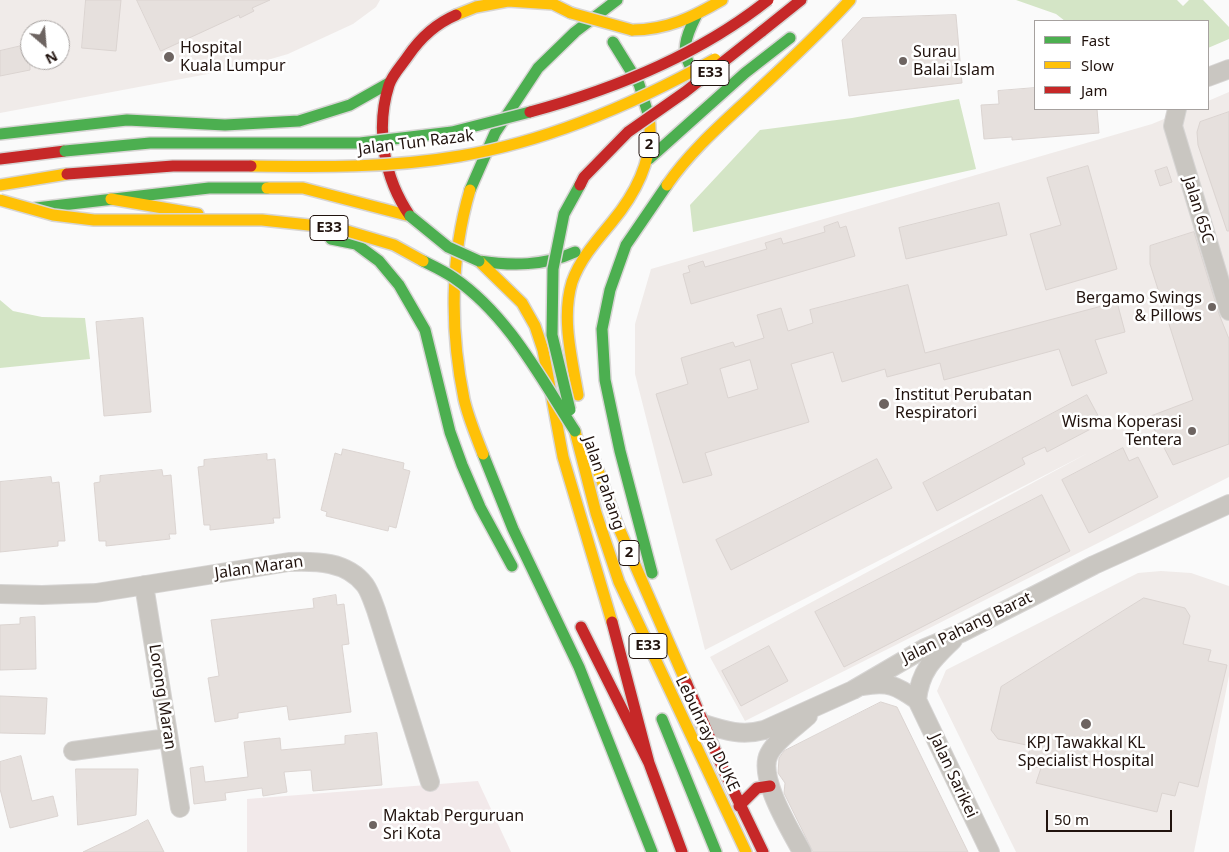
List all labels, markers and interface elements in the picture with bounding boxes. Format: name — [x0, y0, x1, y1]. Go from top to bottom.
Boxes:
north arrow — [20, 20, 70, 70]
legend — [1034, 20, 1209, 110]
text: Fast — [1081, 30, 1110, 50]
place label: Hospital Kuala Lumpur — [180, 38, 286, 76]
place label: Surau Balai Islam — [913, 42, 995, 80]
text: N — [42, 47, 61, 69]
marker: Hospital Kuala Lumpur — [162, 50, 176, 64]
marker: Surau Balai Islam — [897, 55, 909, 67]
text: Slow — [1081, 55, 1114, 75]
road number: E33 — [691, 60, 729, 86]
text: Jam — [1081, 80, 1108, 100]
street label: Jalan Tun Razak — [357, 126, 475, 160]
road number: 2 — [639, 132, 659, 158]
street label: Jalan 65C — [1179, 174, 1217, 246]
road number: E33 — [310, 216, 348, 240]
place label: Bergamo Swings & Pillows — [1076, 288, 1202, 326]
marker: Bergamo Swings & Pillows — [1206, 301, 1218, 313]
place label: Institut Perubatan Respiratori — [895, 385, 1032, 423]
marker: Institut Perubatan Respiratori — [877, 397, 891, 411]
place label: Wisma Koperasi Tentera — [1062, 412, 1182, 450]
marker: Wisma Koperasi Tentera — [1186, 425, 1198, 437]
street label: Jalan Pahang — [578, 434, 628, 532]
road number: 2 — [619, 540, 639, 566]
street label: Jalan Maran — [214, 552, 304, 584]
street label: Jalan Pahang Barat — [899, 588, 1035, 668]
road number: E33 — [629, 634, 667, 658]
street label: Lorong Maran — [144, 643, 180, 751]
street label: Lebuhraya DUKE — [671, 673, 743, 795]
marker: KPJ Tawakkal KL Specialist Hospital — [1079, 717, 1093, 731]
street label: Jalan Sarikei — [925, 731, 981, 821]
place label: KPJ Tawakkal KL Specialist Hospital — [1018, 733, 1154, 771]
scale bar — [1049, 800, 1175, 832]
place label: Maktab Perguruan Sri Kota — [383, 806, 524, 844]
text: 50 m — [1054, 809, 1089, 829]
marker: Maktab Perguruan Sri Kota — [367, 819, 379, 831]

